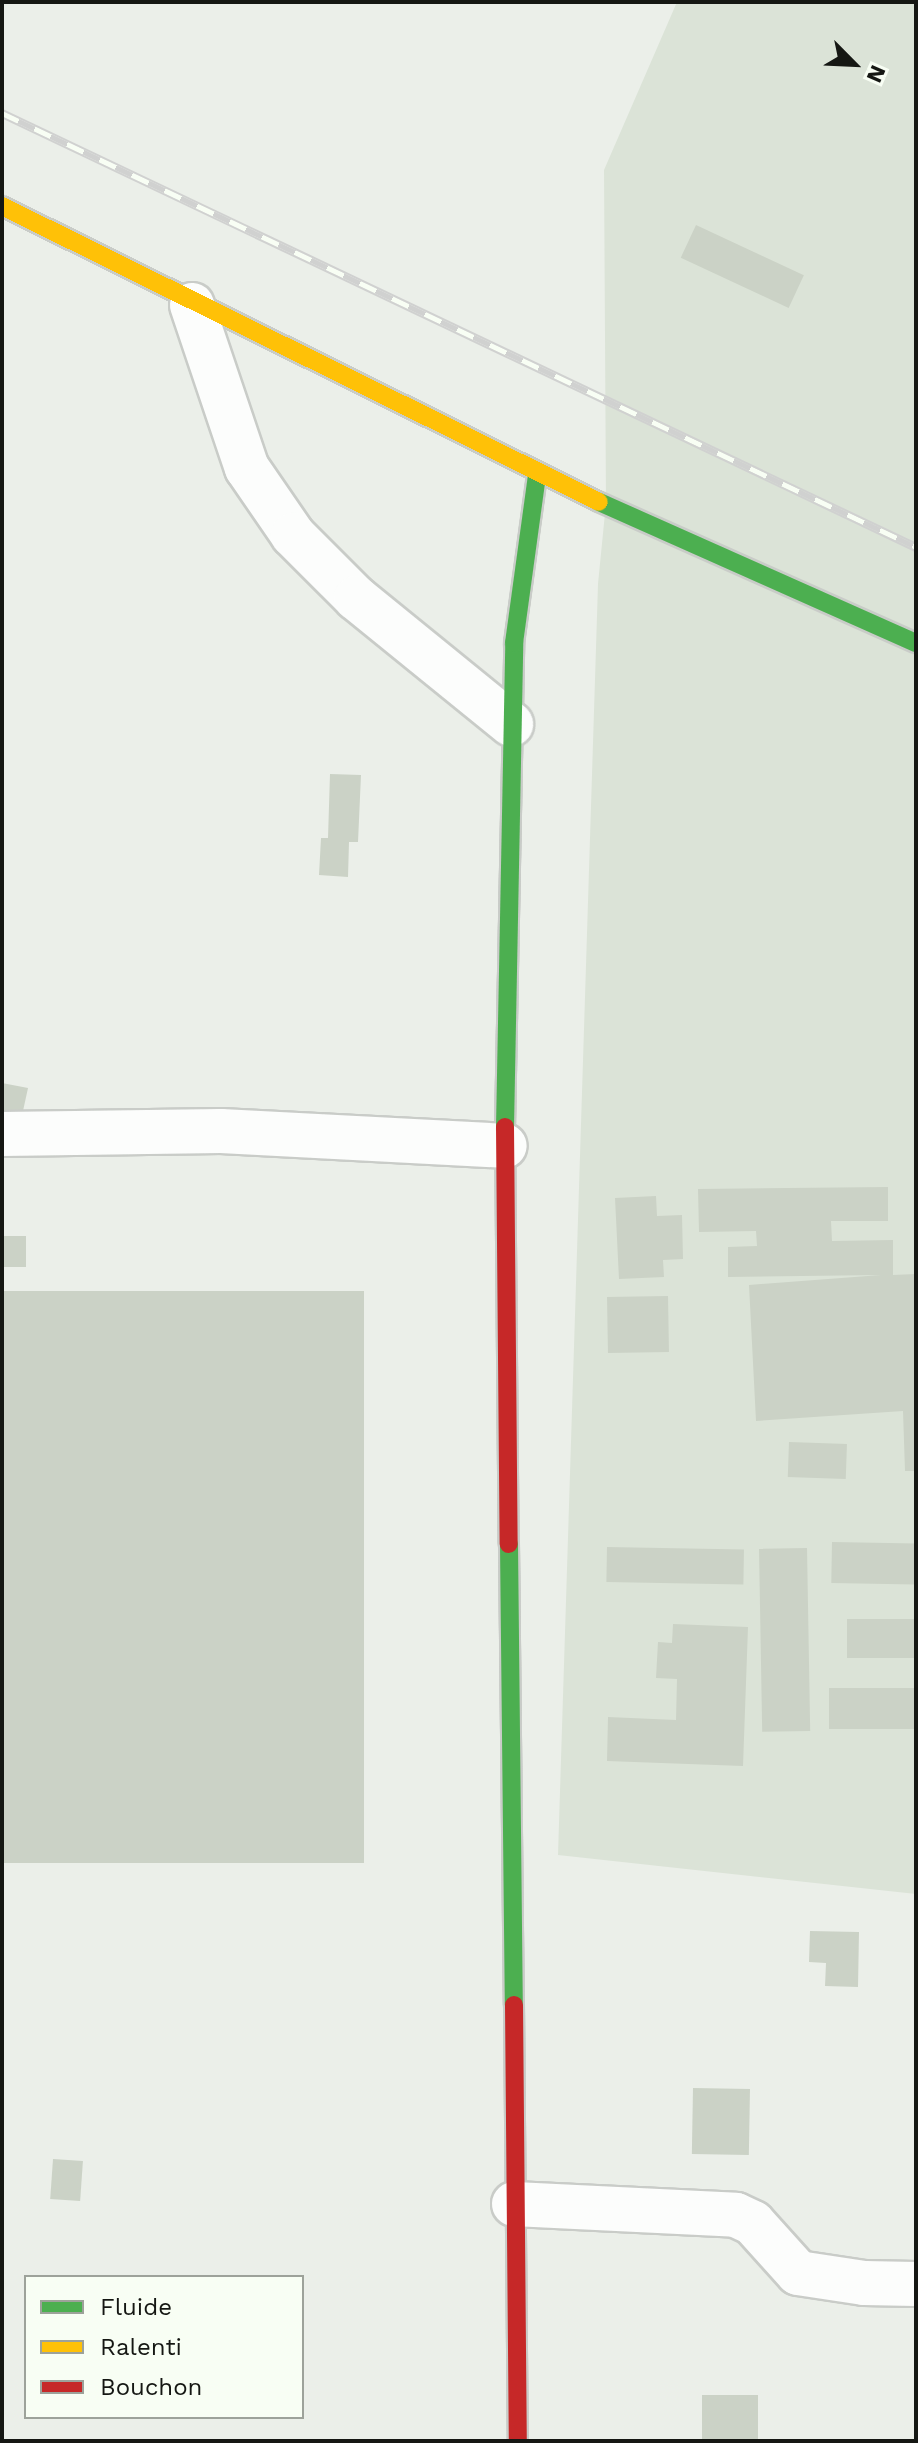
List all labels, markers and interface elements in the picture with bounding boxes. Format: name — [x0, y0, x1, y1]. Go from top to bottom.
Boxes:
north arrow — [814, 24, 894, 104]
text: N — [862, 61, 891, 87]
legend — [24, 2275, 304, 2419]
text: Fluide — [100, 2293, 172, 2321]
text: Ralenti — [100, 2333, 182, 2361]
text: Bouchon — [100, 2373, 202, 2401]

